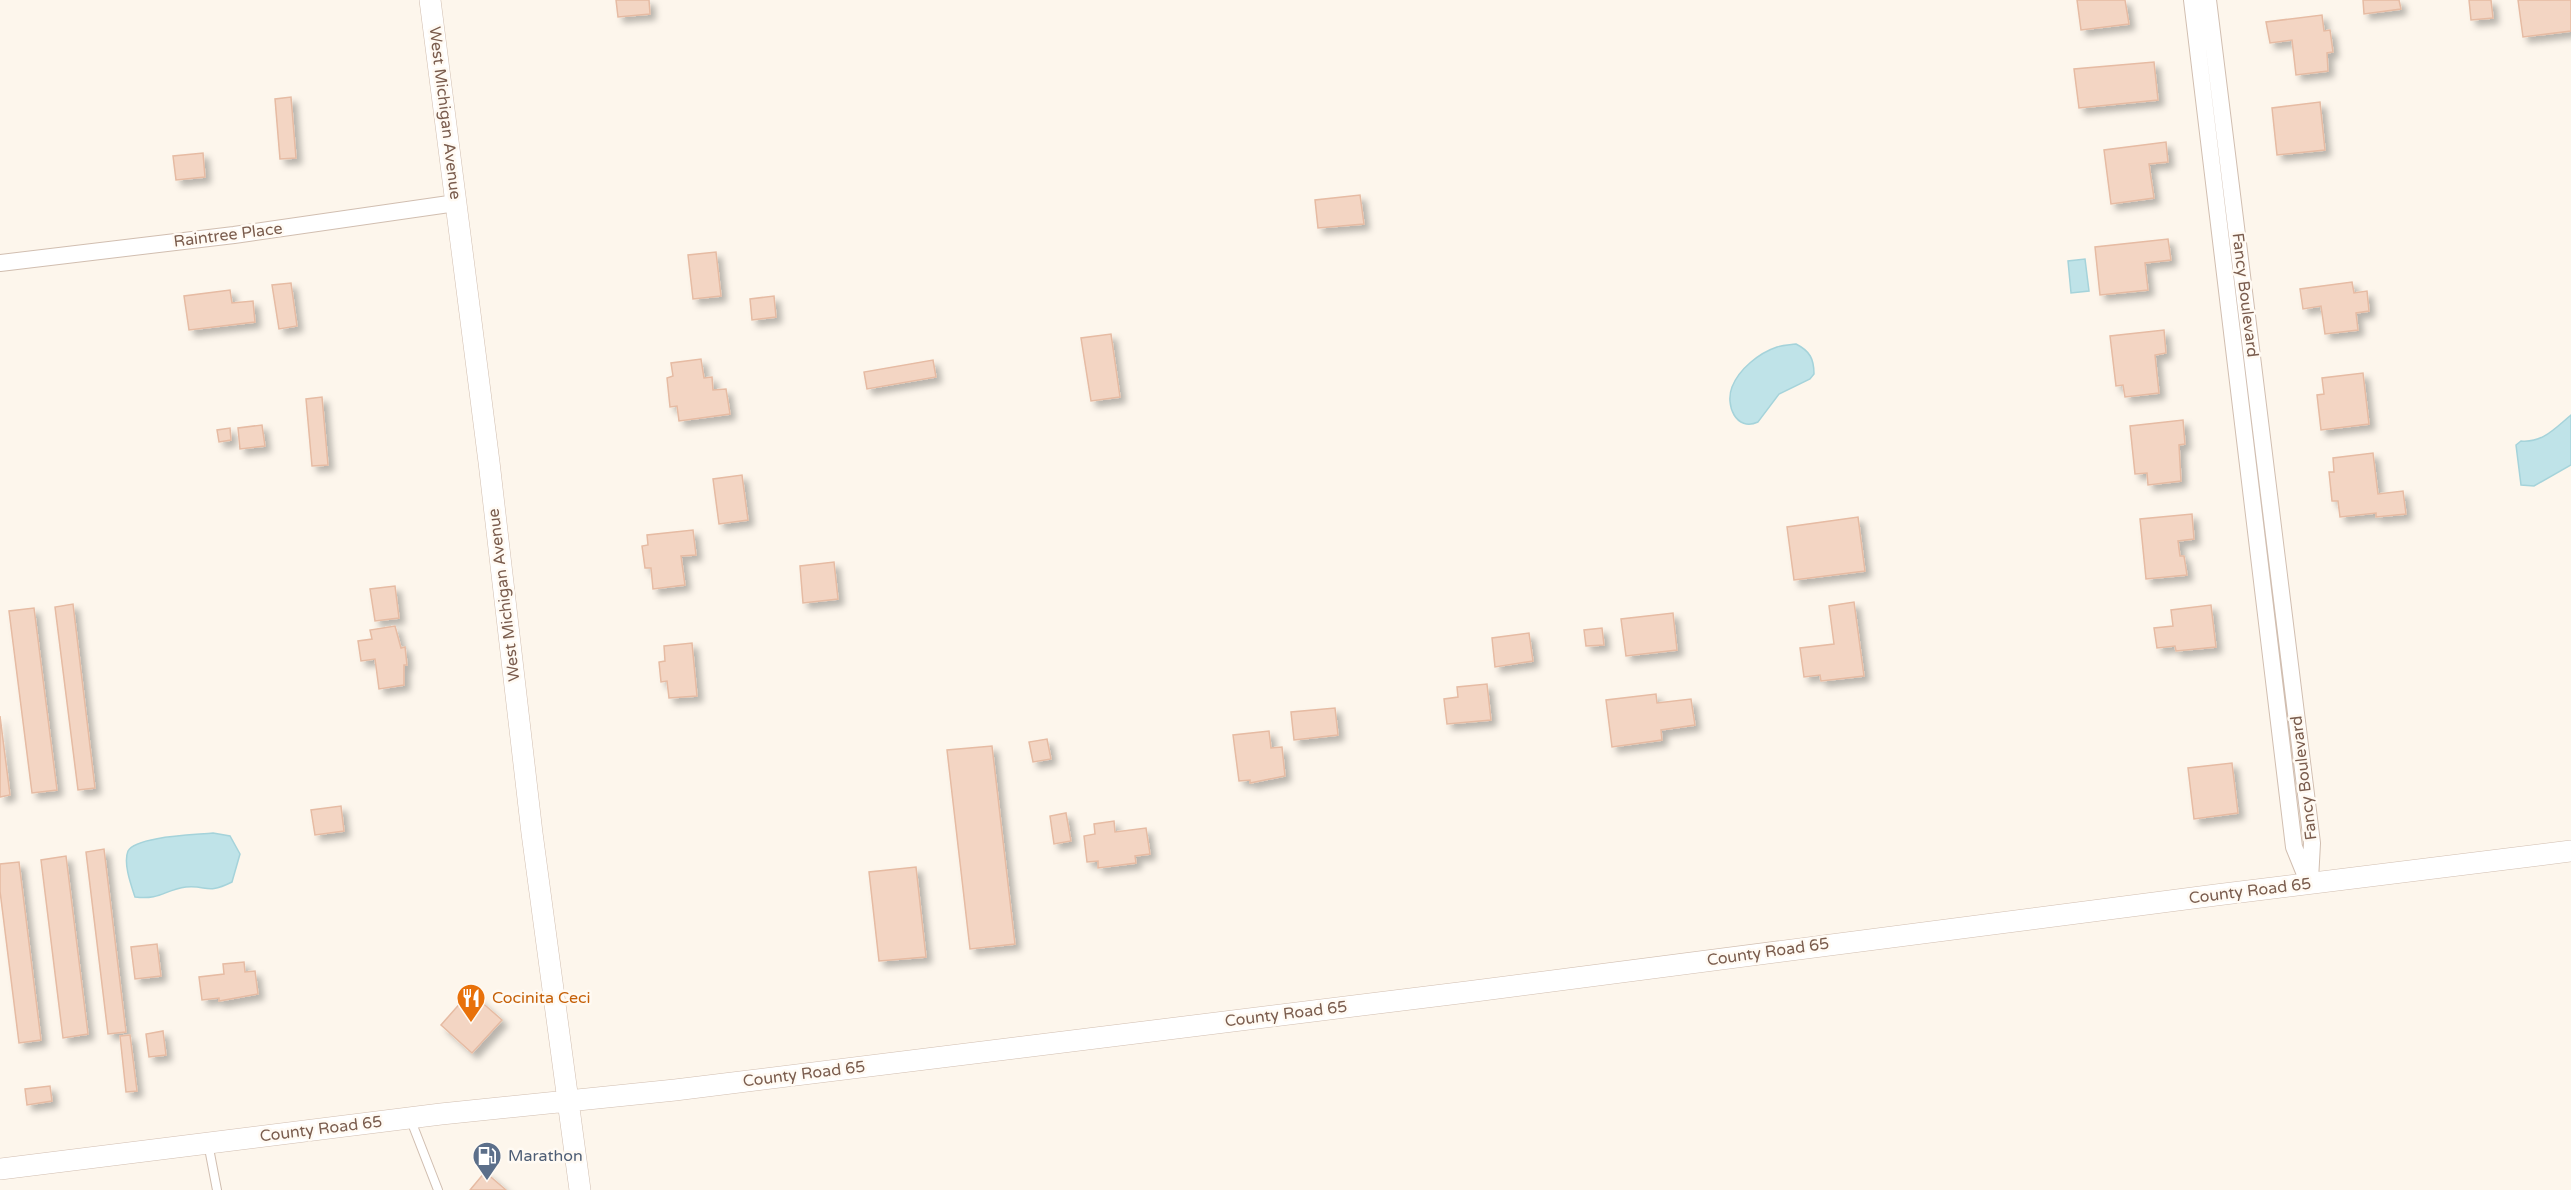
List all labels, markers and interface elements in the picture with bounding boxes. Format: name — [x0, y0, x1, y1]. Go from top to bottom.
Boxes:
street label: West Michigan Avenue — [424, 25, 466, 201]
street label: Raintree Place — [173, 218, 283, 252]
street label: Fancy Boulevard — [2227, 232, 2263, 358]
street label: West Michigan Avenue — [483, 507, 525, 683]
street label: Fancy Boulevard — [2286, 715, 2322, 841]
street label: County Road 65 — [2188, 874, 2312, 908]
street label: County Road 65 — [1706, 934, 1830, 970]
restaurant icon: Cocinita Ceci — [455, 982, 487, 1024]
place label: Cocinita Ceci — [492, 988, 591, 1008]
street label: County Road 65 — [1224, 997, 1348, 1031]
street label: County Road 65 — [742, 1057, 866, 1091]
street label: County Road 65 — [259, 1112, 383, 1146]
fuel station icon: Marathon — [471, 1140, 503, 1182]
place label: Marathon — [508, 1146, 583, 1166]

